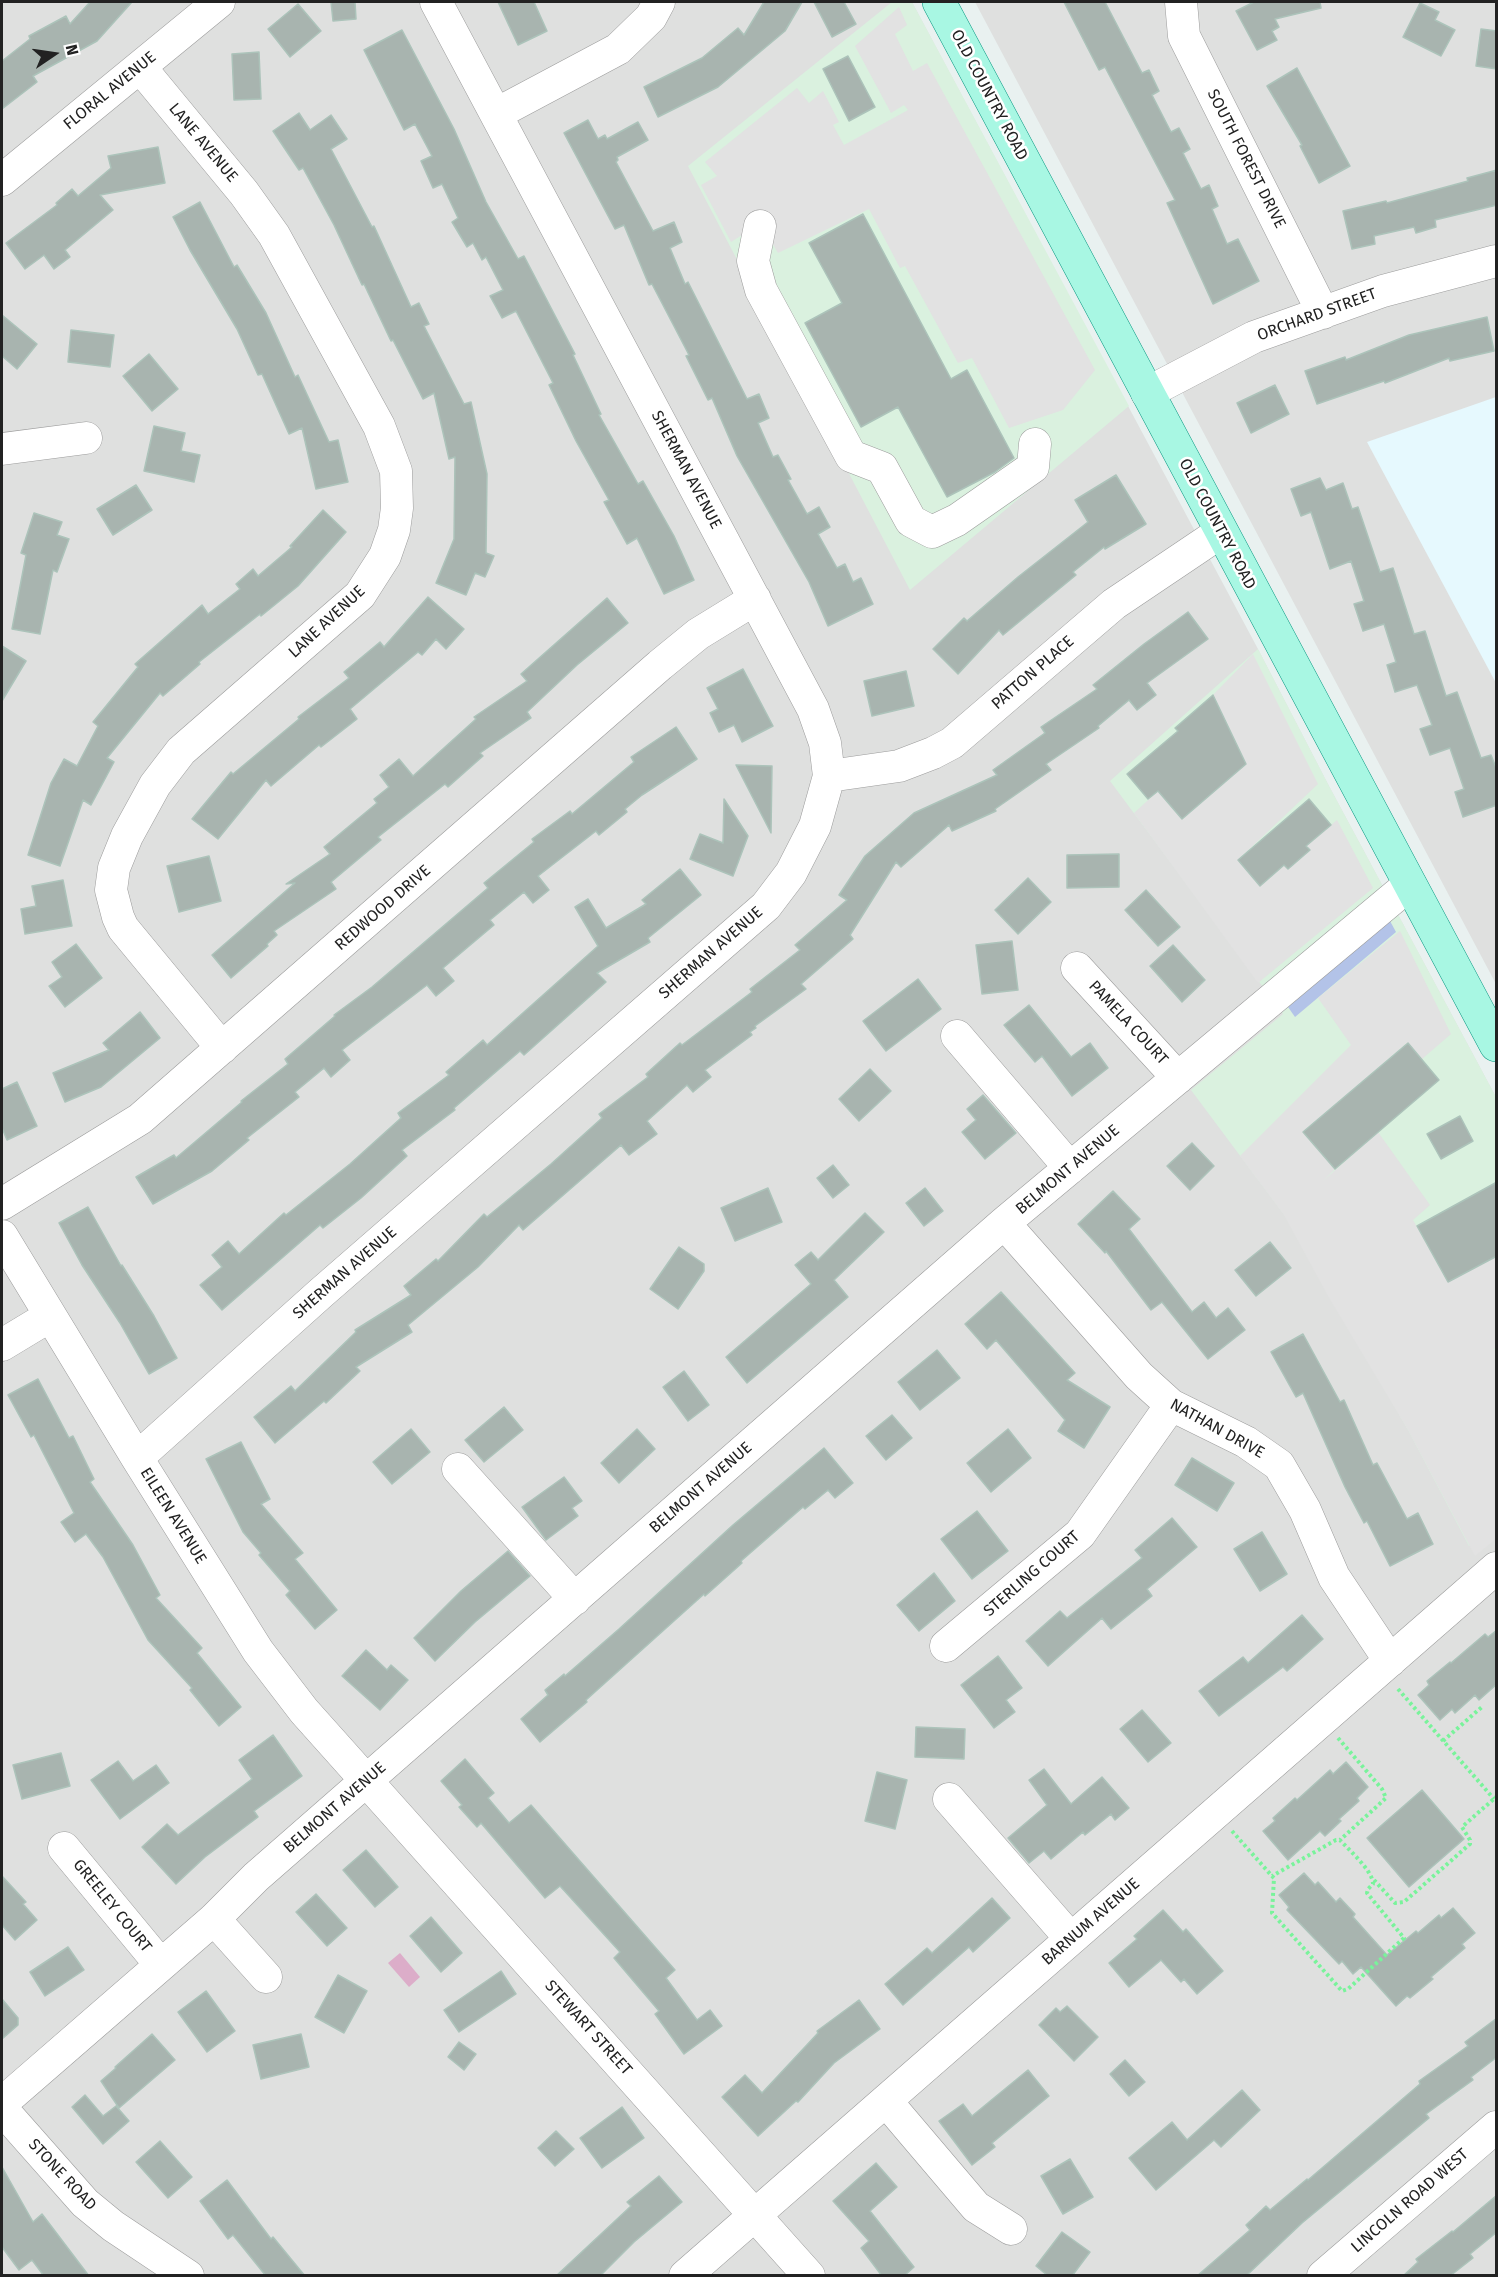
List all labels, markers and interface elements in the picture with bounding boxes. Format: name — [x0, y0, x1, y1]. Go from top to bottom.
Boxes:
north arrow — [24, 24, 84, 84]
street label: OLD COUNTRY ROAD — [946, 26, 1032, 164]
street label: FLORAL AVENUE — [60, 48, 160, 134]
street label: SOUTH FOREST DRIVE — [1203, 86, 1289, 232]
street label: LANE AVENUE — [164, 100, 242, 186]
street label: ORCHARD STREET — [1255, 285, 1379, 345]
street label: SHERMAN AVENUE — [647, 408, 725, 532]
street label: OLD COUNTRY ROAD — [1174, 455, 1260, 593]
street label: LANE AVENUE — [285, 582, 369, 662]
street label: PATTON PLACE — [988, 632, 1078, 714]
street label: REDWOOD DRIVE — [331, 861, 435, 955]
street label: SHERMAN AVENUE — [655, 903, 767, 1003]
street label: PAMELA COURT — [1084, 977, 1172, 1069]
street label: BELMONT AVENUE — [1012, 1121, 1124, 1219]
street label: SHERMAN AVENUE — [289, 1223, 401, 1323]
street label: NATHAN DRIVE — [1166, 1395, 1268, 1463]
street label: BELMONT AVENUE — [646, 1438, 756, 1538]
street label: EILEEN AVENUE — [136, 1464, 210, 1568]
street label: STERLING COURT — [980, 1527, 1084, 1621]
street label: BELMONT AVENUE — [280, 1758, 390, 1858]
street label: GREELEY COURT — [69, 1856, 155, 1956]
street label: BARNUM AVENUE — [1038, 1874, 1144, 1970]
street label: STEWART STREET — [540, 1977, 636, 2079]
street label: STONE ROAD — [24, 2135, 100, 2215]
street label: LINCOLN ROAD WEST — [1348, 2145, 1472, 2257]

